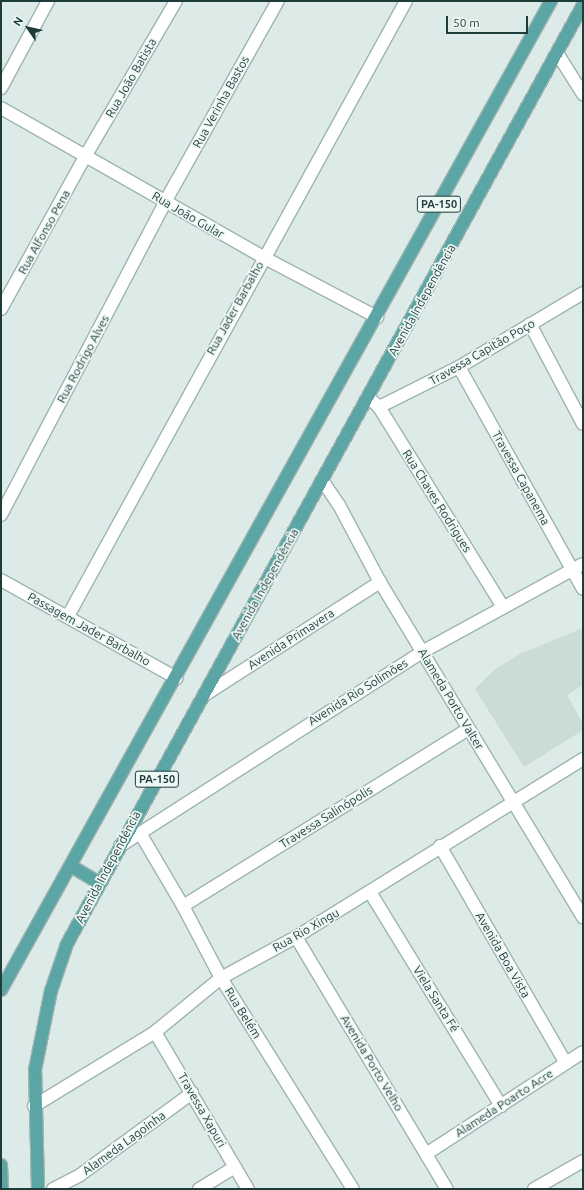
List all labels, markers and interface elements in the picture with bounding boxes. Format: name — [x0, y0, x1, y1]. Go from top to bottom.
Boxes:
north arrow — [8, 8, 48, 48]
scale bar — [448, 8, 530, 34]
text: N — [11, 15, 25, 28]
text: 50 m — [453, 16, 480, 29]
street label: Rua João Batista — [102, 36, 160, 120]
street label: Rua Verinha Bastos — [190, 53, 252, 151]
street label: Rua Alfonso Pena — [15, 187, 73, 277]
street label: Rua João Gular — [149, 189, 227, 241]
road number: PA-150 — [416, 195, 462, 213]
street label: Avenida Independência — [385, 242, 459, 358]
street label: Rua Jader Barbalho — [203, 259, 267, 357]
street label: Rua Rodrigo Alves — [54, 313, 112, 405]
street label: Travessa Capitão Poço — [427, 316, 537, 388]
street label: Travessa Capanema — [489, 428, 553, 528]
street label: Rua Chaves Rodrigues — [399, 447, 475, 555]
street label: Avenida Independência — [228, 526, 302, 642]
street label: Passagem Jader Barbalho — [25, 589, 153, 669]
street label: Avenida Primavera — [245, 606, 337, 672]
street label: Alameda Porto Valter — [415, 646, 487, 752]
street label: Avenida Rio Solimões — [306, 656, 410, 728]
road number: PA-150 — [134, 770, 180, 788]
street label: Travessa Salinópolis — [277, 783, 375, 851]
street label: Avenida Independência — [72, 808, 144, 926]
street label: Rua Rio Xingu — [270, 905, 342, 955]
street label: Avenida Boa Vista — [473, 910, 533, 1000]
street label: Viela Santa Fé — [410, 963, 462, 1035]
street label: Rua Belém — [222, 985, 264, 1041]
street label: Avenida Porto Velho — [338, 1012, 406, 1114]
street label: Alameda Poarto Acre — [452, 1066, 556, 1140]
street label: Travessa Xapuri — [175, 1070, 229, 1150]
street label: Alameda Lagoinha — [80, 1108, 168, 1178]

